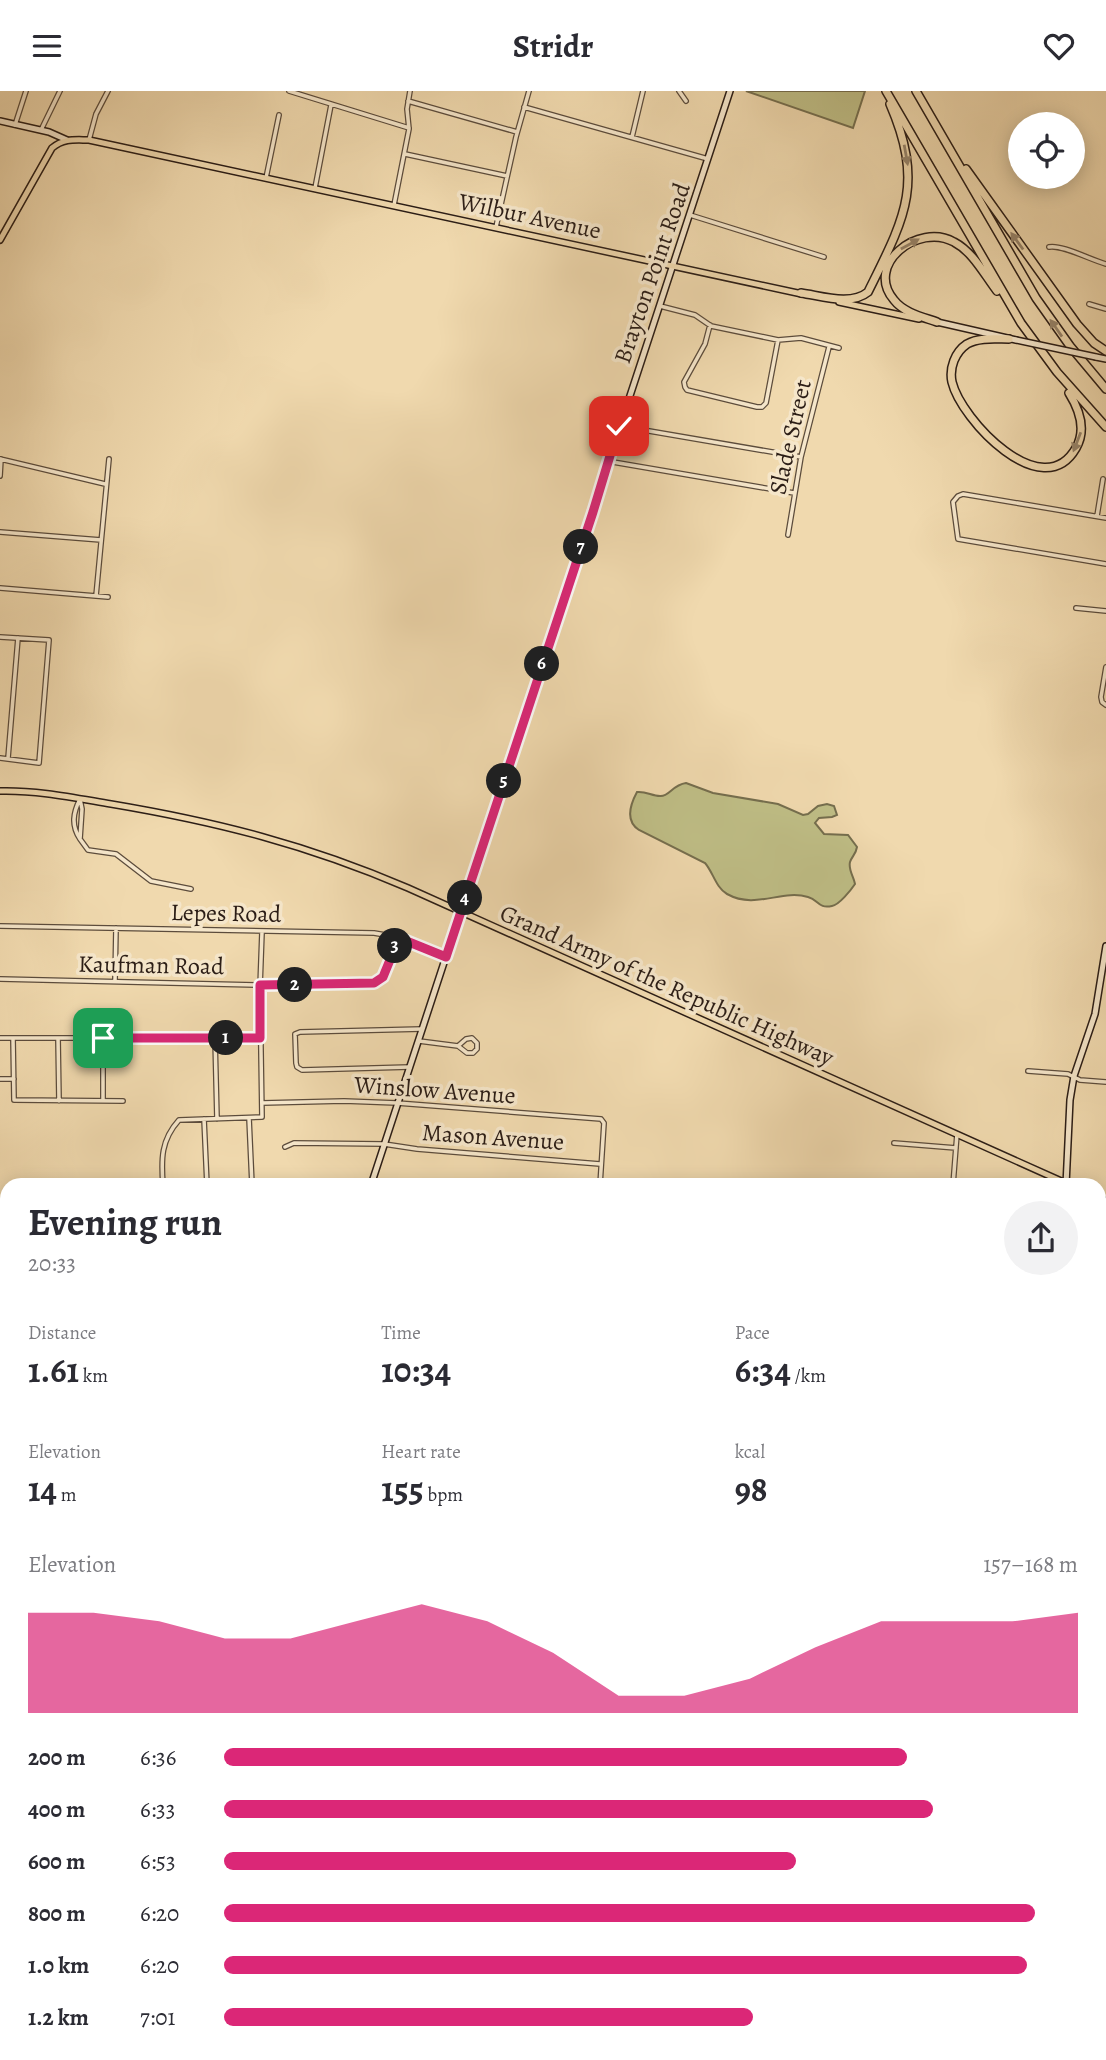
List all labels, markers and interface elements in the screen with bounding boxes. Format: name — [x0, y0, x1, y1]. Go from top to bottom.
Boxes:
text: Stridr — [513, 24, 593, 68]
icon: menu — [28, 27, 66, 65]
icon: heart — [1040, 27, 1078, 65]
map controls — [1008, 112, 1085, 189]
button: locate — [1008, 112, 1085, 189]
one-way arrow — [901, 144, 912, 166]
street label: Brayton Point Road — [606, 178, 698, 368]
street label: Wilbur Avenue — [455, 185, 604, 247]
one-way arrow — [1011, 232, 1025, 250]
one-way arrow — [900, 238, 919, 250]
one-way arrow — [1050, 319, 1064, 337]
street label: Slade Street — [761, 376, 819, 498]
pin — [589, 396, 649, 456]
icon: check — [600, 407, 638, 445]
one-way arrow — [1071, 432, 1082, 453]
pin: 7 — [564, 529, 598, 565]
text: 7 — [576, 533, 585, 559]
pin: 6 — [524, 647, 560, 681]
text: 6 — [537, 650, 546, 676]
pin: 5 — [486, 763, 522, 799]
text: 5 — [499, 767, 508, 793]
pin: 4 — [448, 881, 482, 915]
text: 4 — [460, 884, 469, 910]
street label: Lepes Road — [170, 896, 282, 930]
street label: Grand Army of the Republic Highway — [495, 897, 839, 1073]
pin: 3 — [378, 929, 412, 963]
text: 3 — [390, 932, 399, 958]
street label: Kaufman Road — [78, 948, 224, 982]
pin: 2 — [278, 967, 312, 1003]
text: 2 — [290, 971, 299, 997]
pin — [73, 1008, 133, 1068]
icon: arrive — [84, 1019, 122, 1057]
pin: 1 — [208, 1021, 244, 1055]
text: 1 — [222, 1024, 229, 1050]
street label: Winslow Avenue — [352, 1068, 517, 1112]
street label: Mason Avenue — [421, 1116, 565, 1158]
text: Evening run — [28, 1196, 222, 1248]
button: share — [1004, 1201, 1078, 1275]
text: 20:33 — [28, 1248, 76, 1279]
text: Distance — [28, 1320, 96, 1346]
text: Time — [381, 1320, 421, 1346]
text: Pace — [735, 1320, 770, 1346]
text: 1.61 — [28, 1346, 79, 1394]
text: 10:34 — [381, 1346, 451, 1394]
text: 6:34 — [735, 1346, 791, 1394]
text: km — [79, 1363, 108, 1389]
text: /km — [791, 1363, 826, 1389]
text: Elevation — [28, 1439, 101, 1465]
text: Heart rate — [381, 1439, 461, 1465]
text: kcal — [735, 1439, 765, 1465]
text: 14 — [28, 1465, 57, 1513]
text: 155 — [381, 1465, 424, 1513]
text: 98 — [735, 1465, 768, 1513]
text: m — [57, 1482, 77, 1508]
text: bpm — [424, 1482, 463, 1508]
text: Elevation — [28, 1549, 116, 1580]
text: 157–168 m — [983, 1549, 1078, 1580]
text: 200 m — [28, 1742, 86, 1773]
text: 6:36 — [140, 1742, 176, 1773]
text: 400 m — [28, 1794, 85, 1825]
text: 6:33 — [140, 1794, 175, 1825]
text: 600 m — [28, 1846, 85, 1877]
text: 6:53 — [140, 1846, 176, 1877]
text: 800 m — [28, 1898, 85, 1929]
text: 6:20 — [140, 1898, 179, 1929]
text: 1.0 km — [28, 1950, 89, 1981]
text: 6:20 — [140, 1950, 179, 1981]
text: 1.2 km — [28, 2002, 89, 2033]
text: 7:01 — [140, 2002, 175, 2033]

